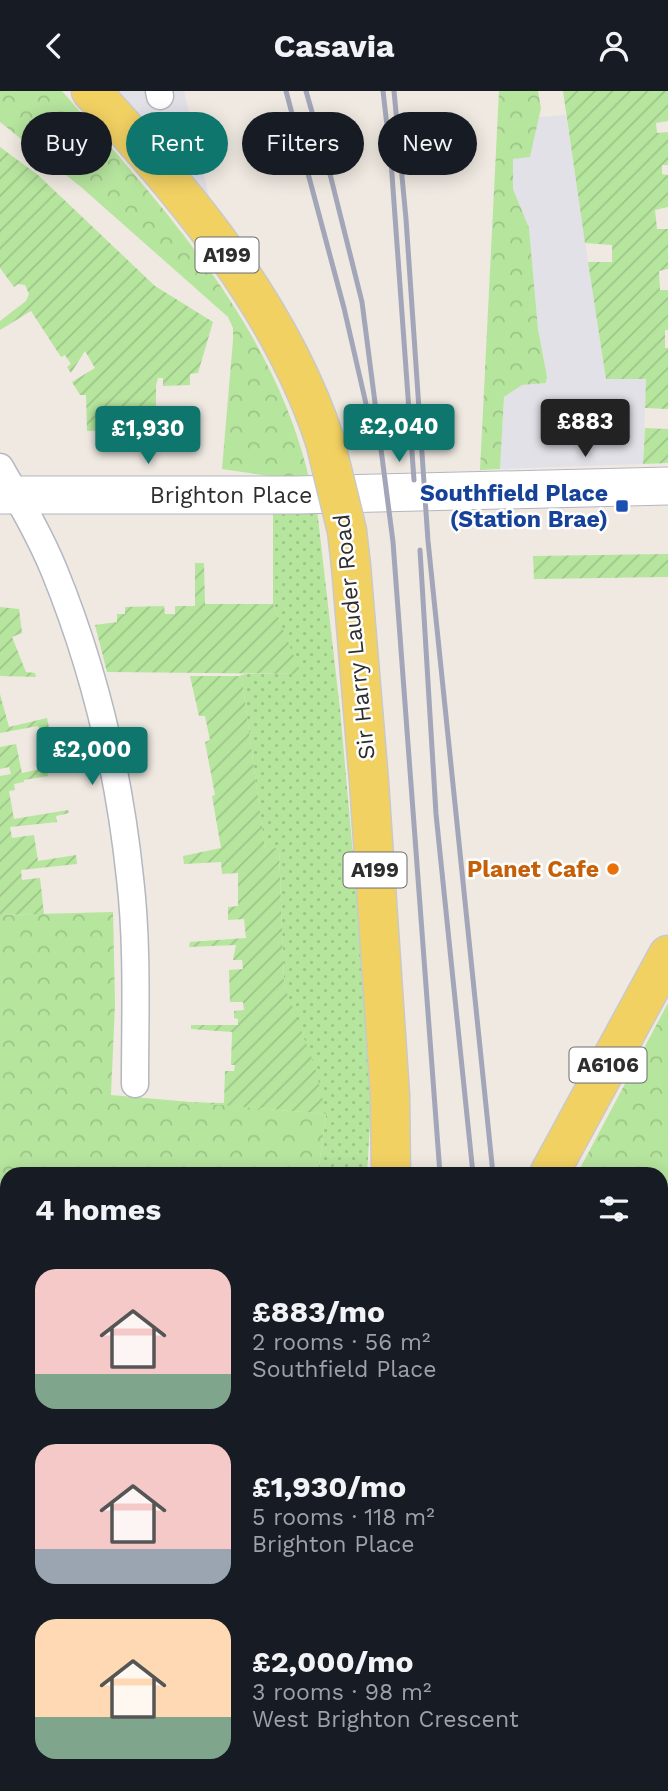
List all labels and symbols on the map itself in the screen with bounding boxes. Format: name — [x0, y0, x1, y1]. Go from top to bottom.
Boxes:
road number: A199 — [196, 237, 258, 273]
pin: £883 — [544, 399, 626, 459]
pin: £2,040 — [342, 405, 456, 464]
pin: £1,930 — [91, 407, 205, 466]
place label: Southfield Place (Station Brae) — [420, 480, 608, 533]
street label: Brighton Place — [150, 482, 313, 509]
marker: Southfield Place (Station Brae) — [614, 498, 630, 514]
street label: Sir Harry Lauder Road — [328, 513, 381, 761]
pin: £2,000 — [35, 727, 149, 787]
road number: A199 — [344, 853, 406, 887]
place label: Planet Cafe — [467, 856, 599, 883]
marker: Planet Cafe — [605, 861, 621, 877]
road number: A6106 — [570, 1047, 646, 1083]

